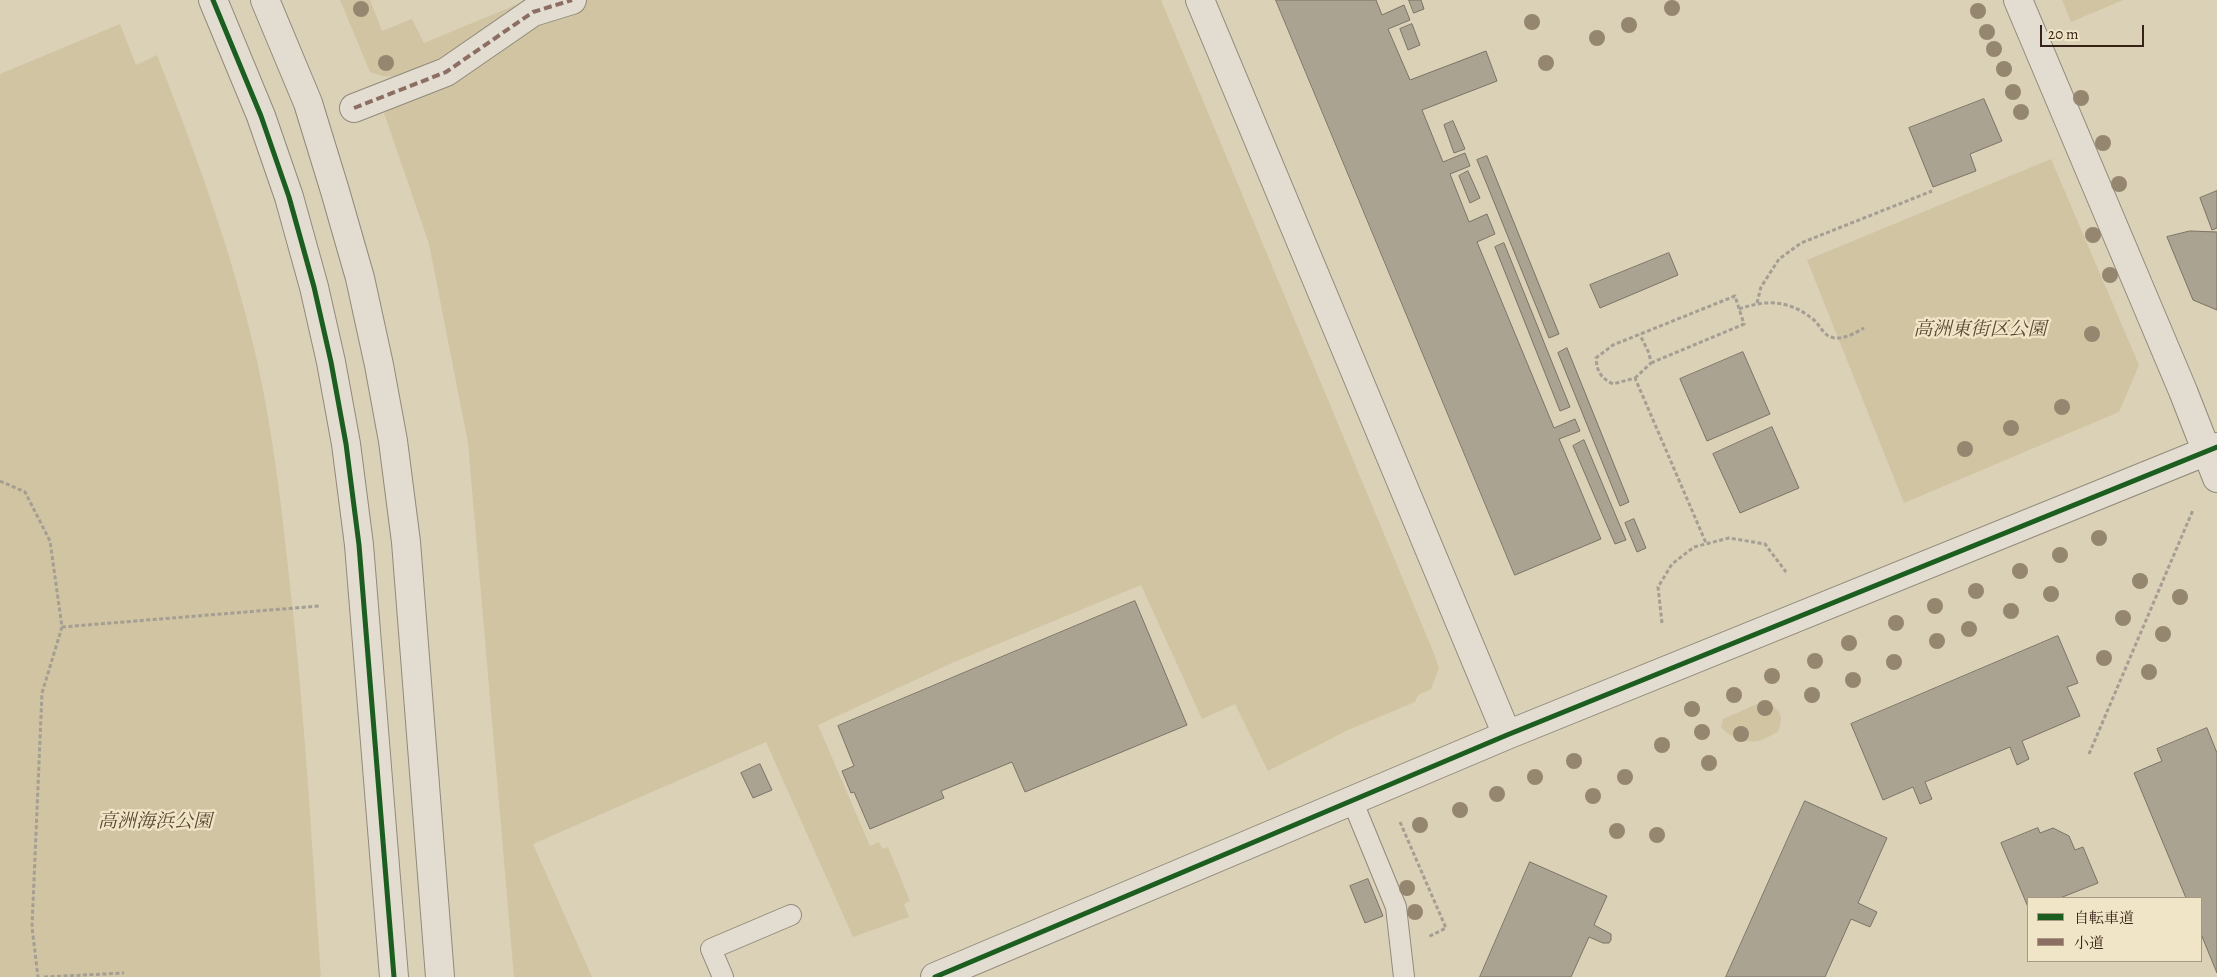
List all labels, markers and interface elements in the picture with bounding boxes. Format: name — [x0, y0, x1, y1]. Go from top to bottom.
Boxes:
scale bar — [2042, 15, 2146, 47]
text: 20 m — [2048, 24, 2079, 44]
park label: 高洲東街区公園 — [1914, 319, 2046, 341]
park label: 高洲海浜公園 — [98, 811, 212, 833]
legend — [2027, 897, 2202, 962]
text: 自転車道 — [2074, 908, 2134, 928]
text: 小道 — [2074, 933, 2104, 953]

